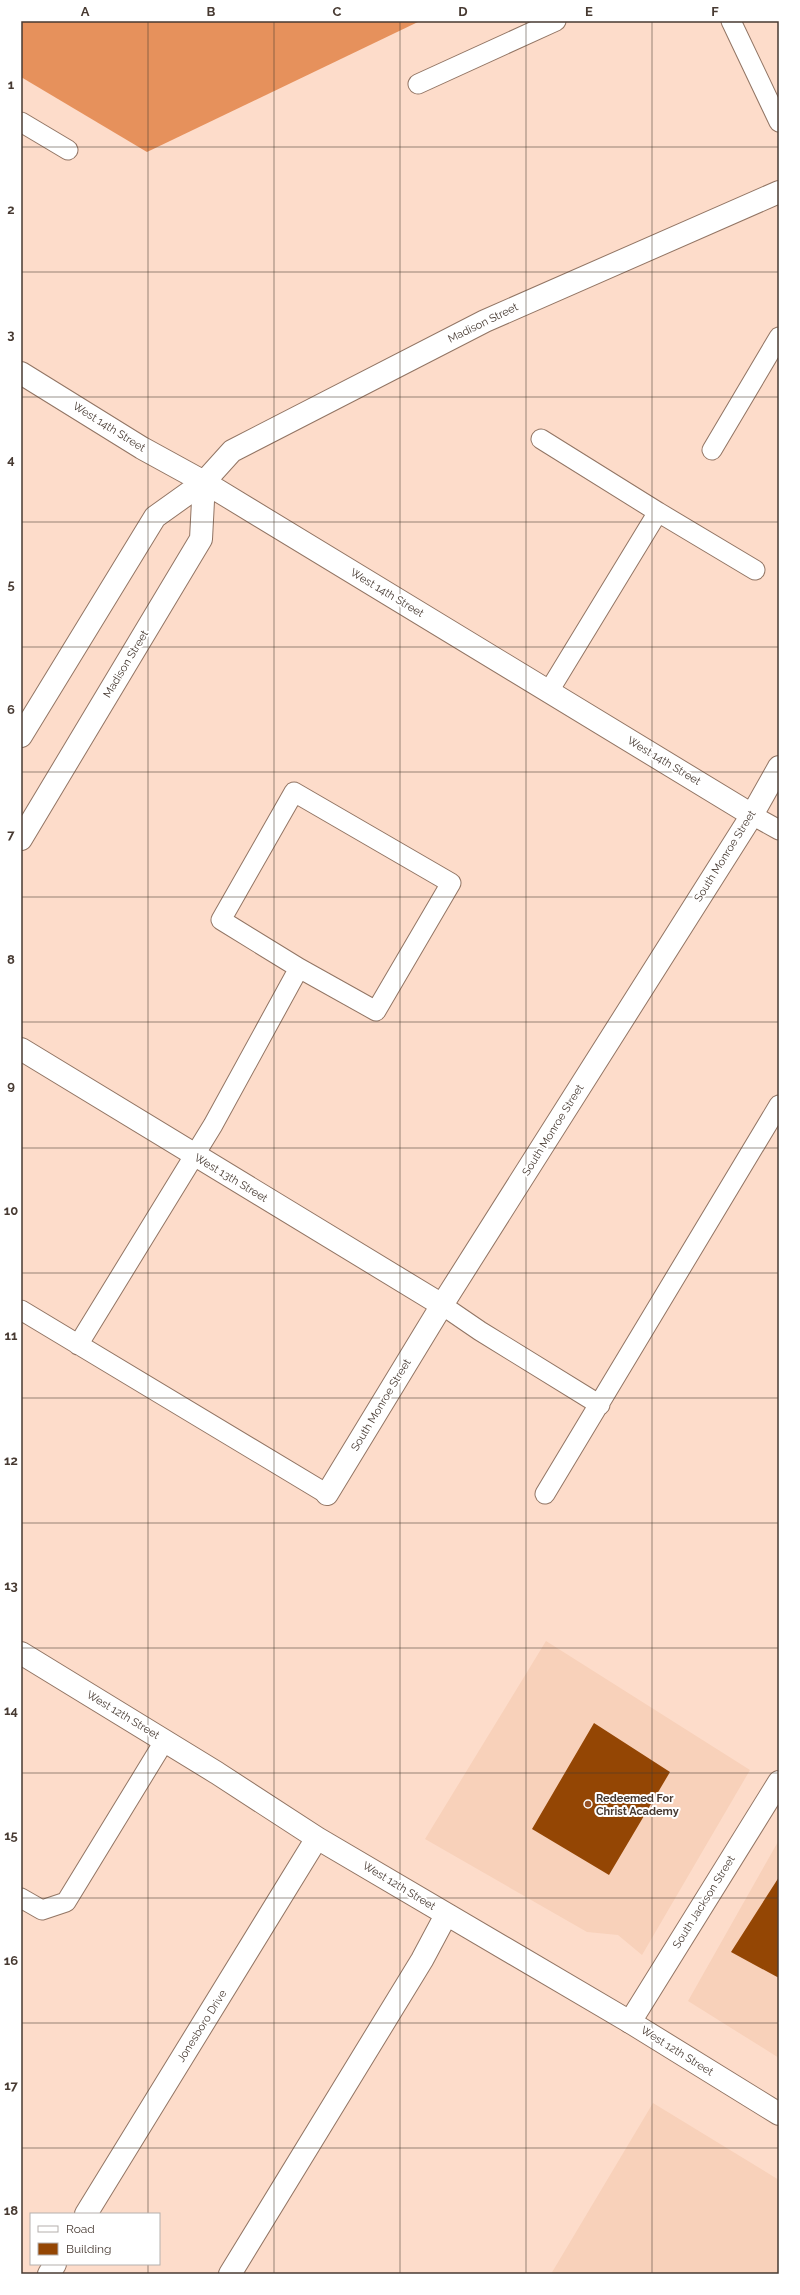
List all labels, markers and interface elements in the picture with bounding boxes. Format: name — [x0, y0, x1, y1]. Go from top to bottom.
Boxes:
text: A — [81, 4, 90, 19]
text: B — [207, 4, 216, 19]
text: C — [333, 4, 342, 19]
text: D — [458, 4, 468, 19]
text: E — [585, 4, 593, 19]
text: F — [711, 4, 719, 19]
text: 1 — [8, 77, 15, 92]
text: 2 — [7, 202, 15, 217]
street label: Madison Street — [446, 300, 520, 346]
text: 3 — [7, 327, 15, 342]
street label: West 14th Street — [70, 399, 148, 455]
text: 4 — [7, 452, 15, 467]
street label: West 14th Street — [348, 566, 426, 620]
text: 5 — [7, 577, 15, 592]
street label: Madison Street — [101, 628, 151, 700]
text: 6 — [7, 702, 15, 717]
street label: West 14th Street — [625, 734, 703, 788]
street label: South Monroe Street — [692, 808, 759, 904]
text: 7 — [7, 827, 15, 842]
text: 8 — [7, 952, 15, 967]
text: 9 — [7, 1078, 15, 1093]
street label: South Monroe Street — [520, 1082, 587, 1178]
street label: West 13th Street — [192, 1151, 270, 1205]
text: 10 — [4, 1203, 18, 1218]
text: 11 — [5, 1328, 18, 1343]
street label: South Monroe Street — [348, 1356, 414, 1453]
text: 12 — [4, 1453, 18, 1468]
text: 13 — [4, 1578, 18, 1593]
street label: West 12th Street — [84, 1688, 162, 1742]
text: 14 — [4, 1703, 18, 1718]
place label: Redeemed For Christ Academy — [596, 1792, 679, 1818]
marker: Redeemed For Christ Academy — [583, 1799, 593, 1809]
text: 15 — [4, 1828, 18, 1843]
street label: South Jackson Street — [670, 1853, 738, 1951]
street label: West 12th Street — [360, 1859, 438, 1913]
text: 16 — [4, 1953, 18, 1968]
street label: Jonesboro Drive — [175, 1987, 230, 2064]
street label: West 12th Street — [638, 2024, 716, 2079]
text: 17 — [4, 2078, 19, 2093]
text: 18 — [4, 2203, 18, 2218]
legend — [30, 2213, 160, 2265]
text: Road — [66, 2222, 95, 2236]
text: Building — [66, 2242, 112, 2256]

